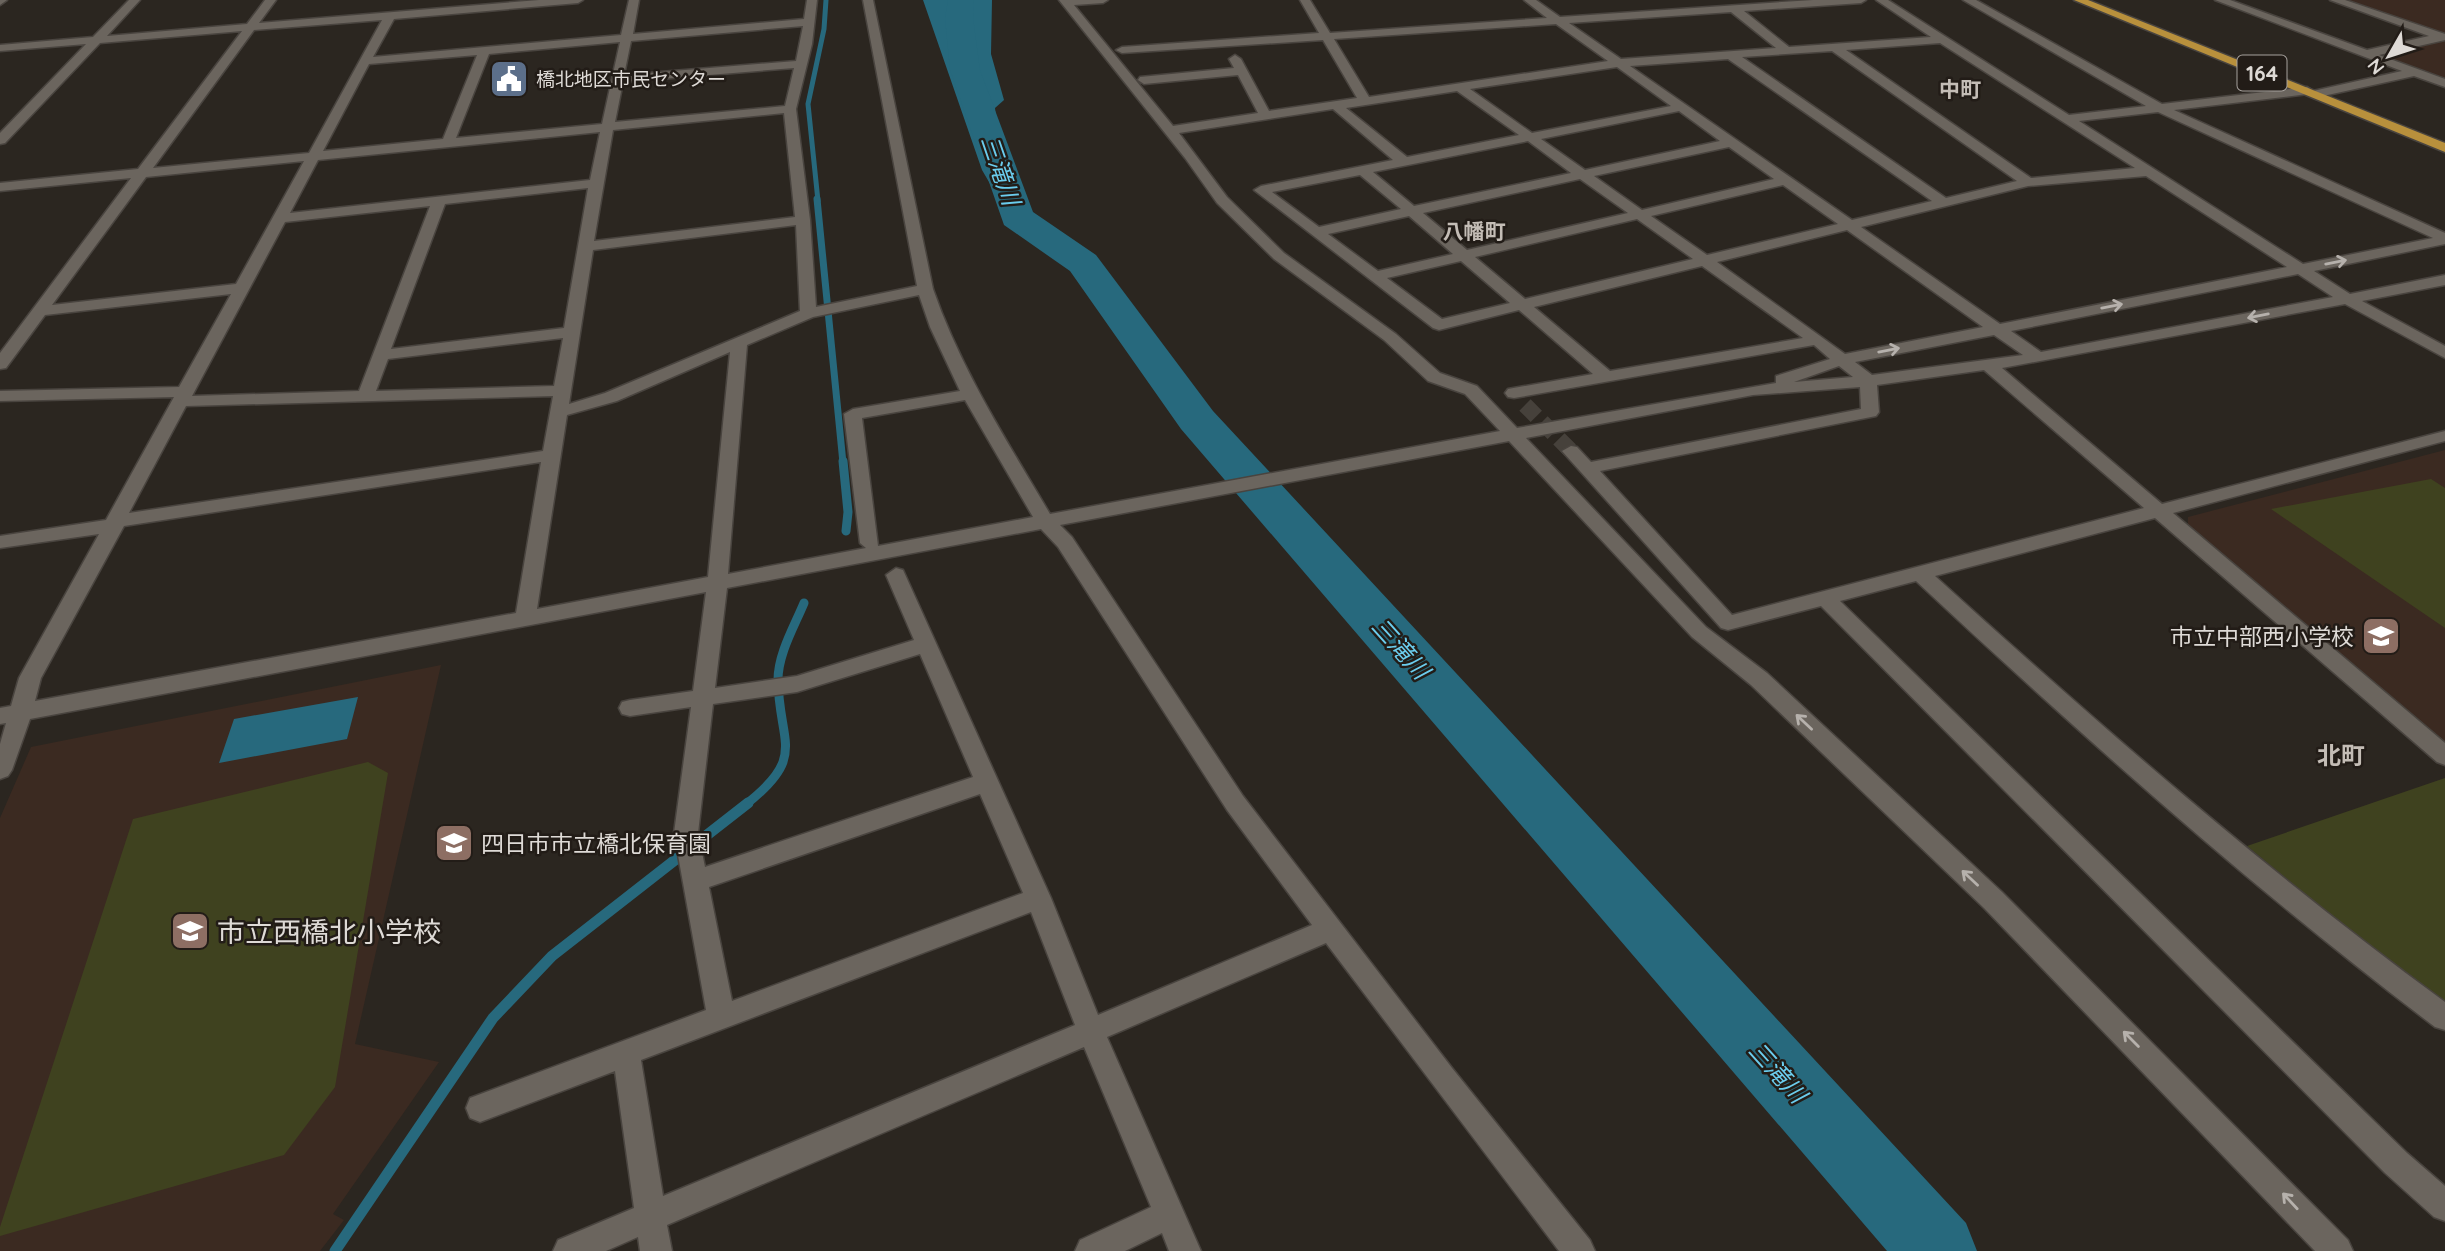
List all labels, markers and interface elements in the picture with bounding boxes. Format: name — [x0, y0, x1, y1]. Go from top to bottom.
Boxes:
north arrow — [2354, 21, 2424, 91]
text: N — [2362, 54, 2390, 80]
road number: 164 — [2238, 56, 2286, 90]
public building icon: 橋北地区市民センター — [488, 58, 530, 100]
place label: 橋北地区市民センター — [536, 67, 726, 91]
district label: 中町 — [1939, 76, 1981, 102]
water label: 三滝川 — [975, 131, 1028, 212]
district label: 八幡町 — [1443, 218, 1506, 244]
one-way arrow — [2324, 254, 2347, 268]
one-way arrow — [2100, 299, 2123, 313]
one-way arrow — [2247, 309, 2270, 323]
one-way arrow — [1877, 343, 1900, 357]
water label: 三滝川 — [1366, 611, 1438, 687]
school or university icon: 市立中部西小学校 — [2360, 615, 2402, 657]
place label: 市立中部西小学校 — [2170, 622, 2354, 651]
one-way arrow — [1795, 714, 1813, 730]
district label: 北町 — [2317, 740, 2365, 770]
school or university icon: 四日市市立橋北保育園 — [433, 822, 475, 864]
place label: 四日市市立橋北保育園 — [481, 829, 711, 858]
one-way arrow — [1961, 870, 1979, 886]
school or university icon: 市立西橋北小学校 — [169, 910, 211, 952]
place label: 市立西橋北小学校 — [217, 914, 441, 949]
one-way arrow — [2122, 1031, 2139, 1048]
water label: 三滝川 — [1743, 1035, 1815, 1111]
one-way arrow — [2281, 1193, 2298, 1210]

